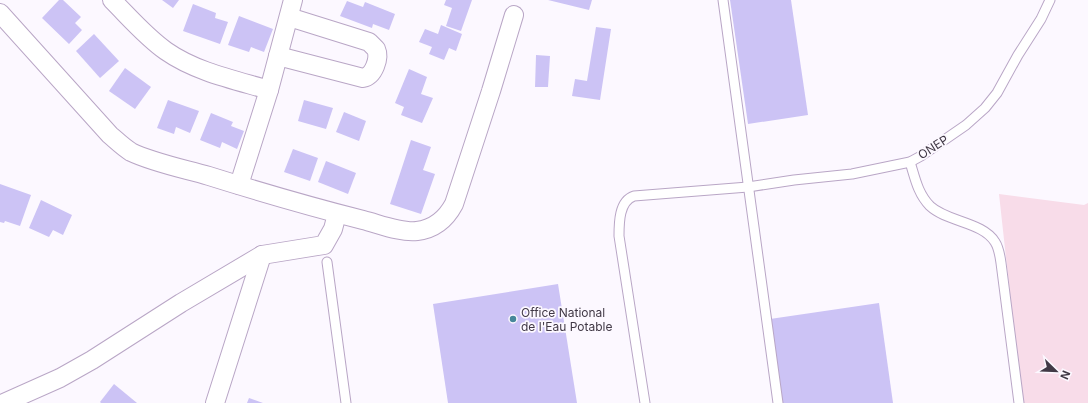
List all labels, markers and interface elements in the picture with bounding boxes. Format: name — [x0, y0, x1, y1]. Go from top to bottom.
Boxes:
street label: ONEP — [915, 132, 951, 162]
place label: Office National de l'Eau Potable — [521, 305, 612, 334]
marker: Office National de l'Eau Potable — [508, 314, 518, 324]
north arrow — [1036, 351, 1076, 391]
text: N — [1057, 368, 1073, 382]

